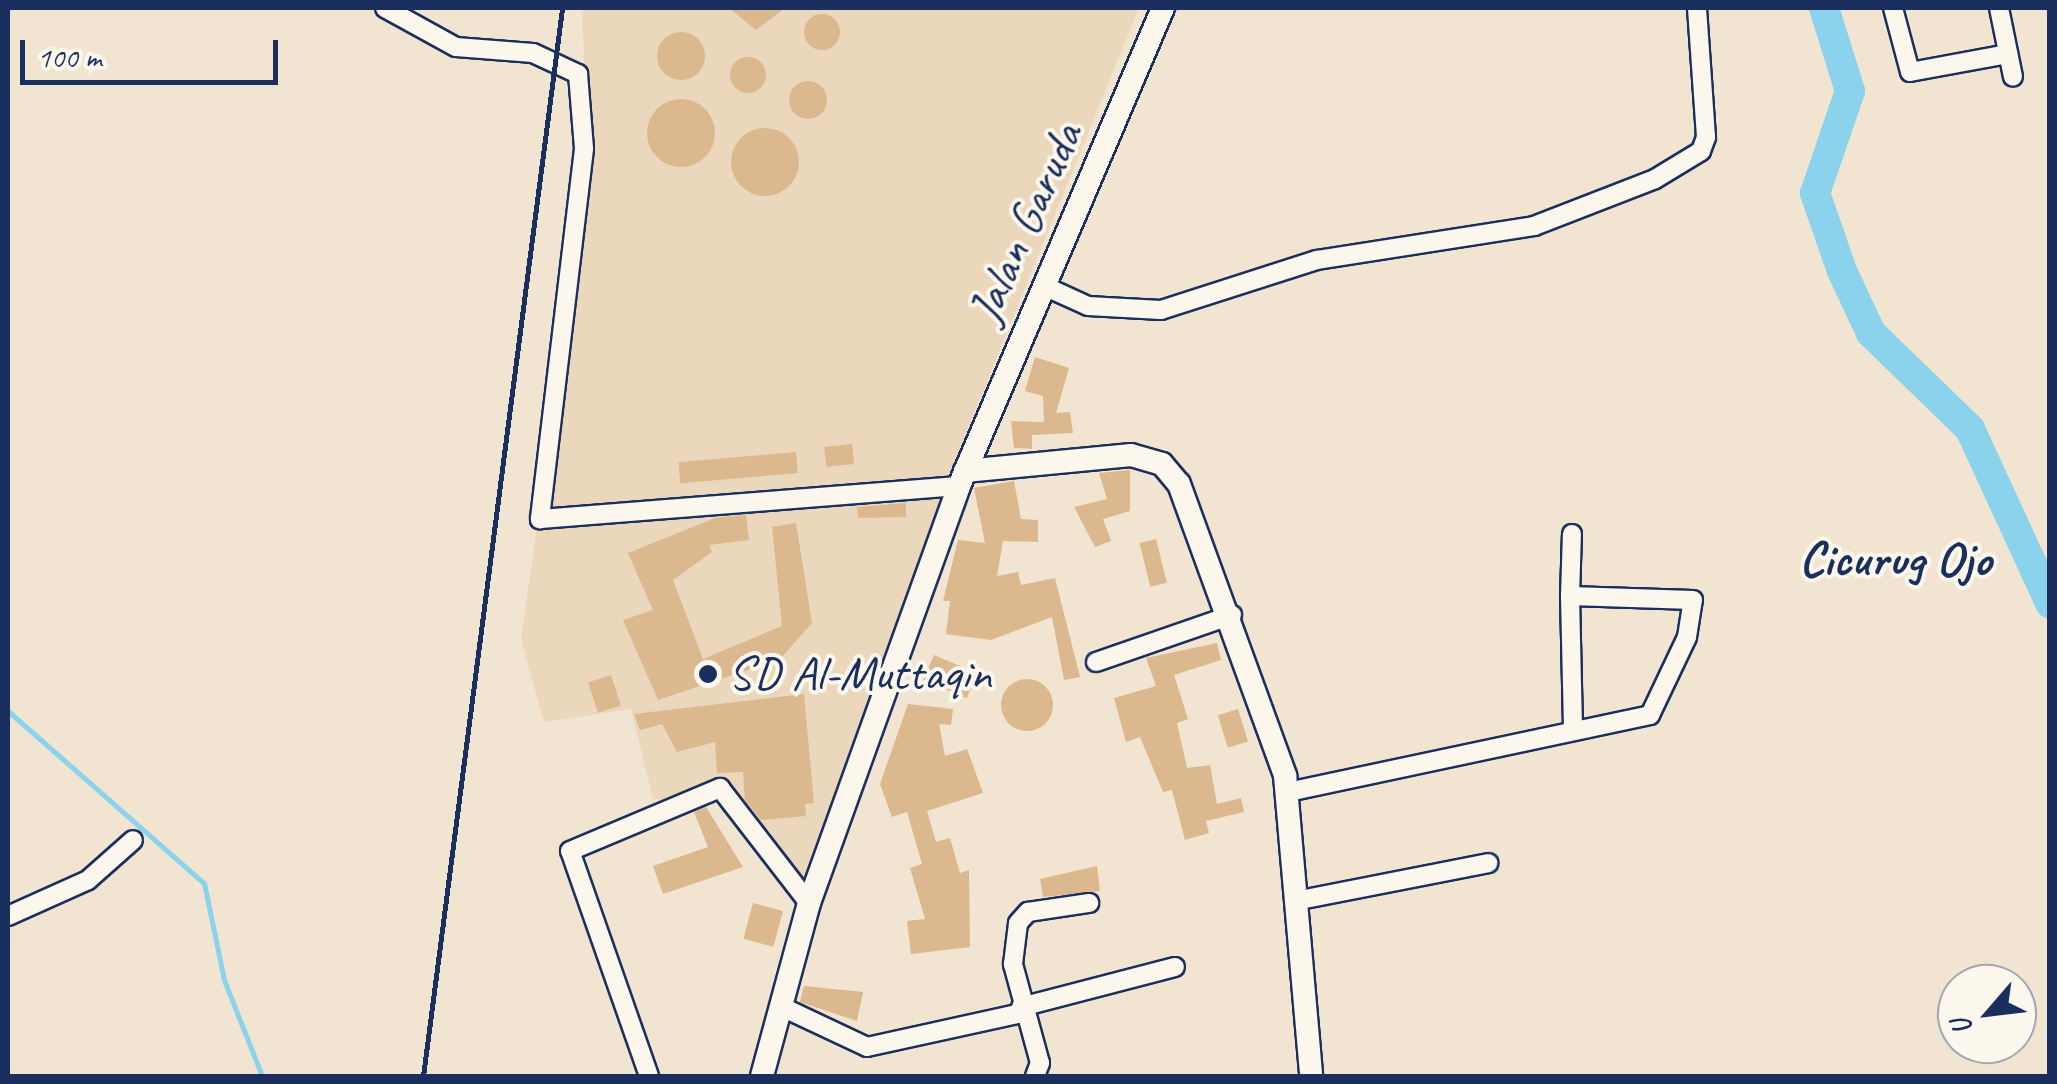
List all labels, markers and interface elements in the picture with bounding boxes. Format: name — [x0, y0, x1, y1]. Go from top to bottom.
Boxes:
scale bar — [25, 20, 282, 82]
text: 100 m — [37, 38, 102, 76]
street label: Jalan Garuda — [955, 114, 1095, 332]
district label: Cicurug Ojo — [1799, 529, 1991, 589]
place label: SD Al-Muttaqin — [728, 645, 991, 703]
marker: SD Al-Muttaqin — [697, 663, 719, 685]
north arrow — [1937, 964, 2037, 1064]
text: U — [1943, 1013, 1980, 1042]

